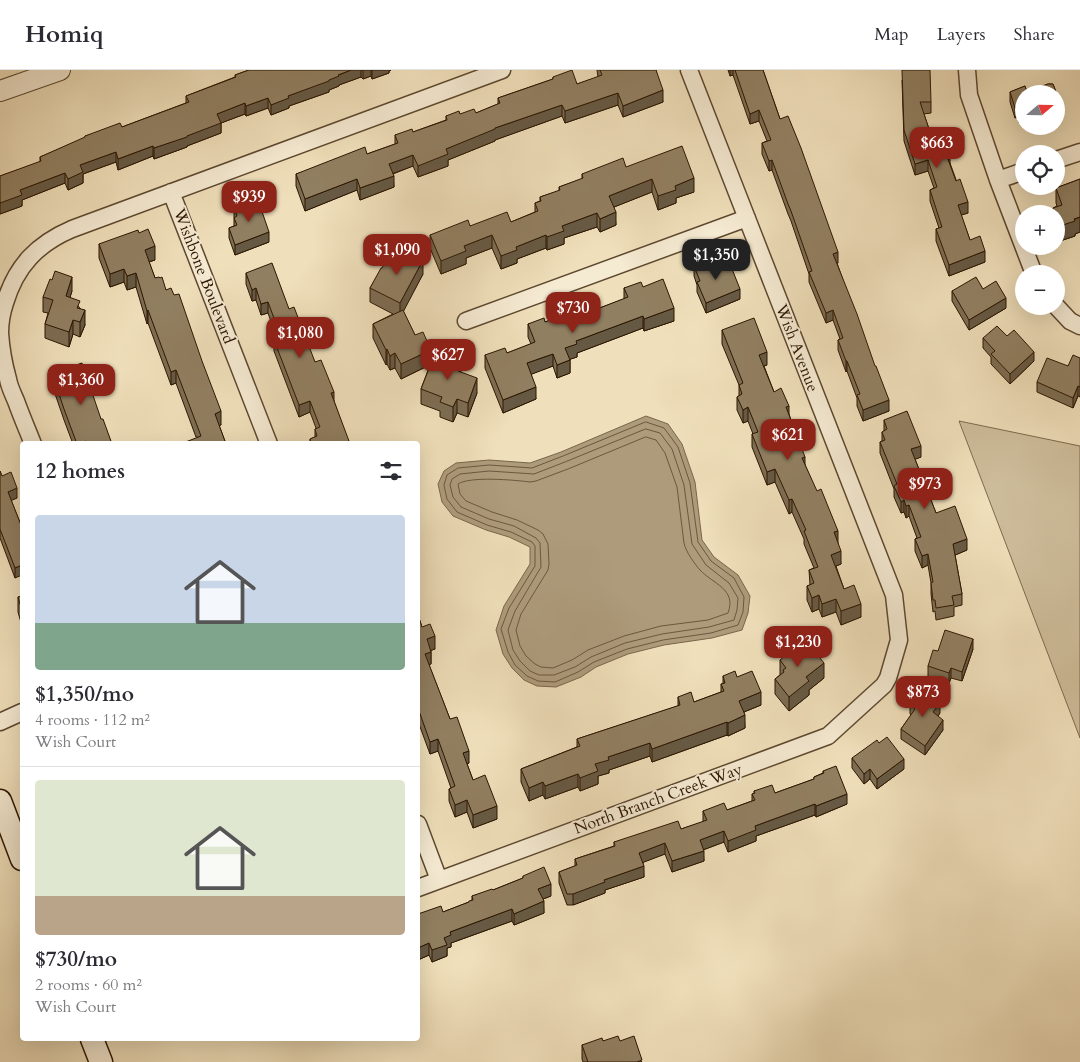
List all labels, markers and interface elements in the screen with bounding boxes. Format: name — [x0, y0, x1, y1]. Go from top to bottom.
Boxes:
text: Homiq — [25, 18, 104, 51]
text: Map — [874, 22, 909, 47]
text: Layers — [937, 22, 986, 47]
text: Share — [1014, 22, 1055, 47]
north arrow — [1015, 85, 1065, 135]
map controls — [1015, 85, 1065, 315]
pin: $663 — [907, 126, 967, 169]
text: $663 — [921, 132, 953, 154]
button: locate — [1015, 145, 1065, 195]
pin: $939 — [219, 180, 279, 223]
text: $939 — [233, 186, 265, 208]
street label: Wishbone Boulevard — [168, 204, 240, 347]
button: + — [1015, 205, 1065, 255]
pin: $1,090 — [356, 234, 438, 276]
pin: $1,350 — [675, 238, 757, 281]
text: $1,090 — [374, 239, 420, 261]
text: $1,350 — [693, 244, 739, 266]
button: − — [1015, 265, 1065, 315]
pin: $730 — [543, 292, 603, 334]
text: $730 — [557, 297, 589, 319]
street label: Wish Avenue — [770, 300, 824, 395]
pin: $1,080 — [259, 316, 341, 359]
text: $1,080 — [277, 322, 323, 344]
pin: $627 — [418, 338, 478, 381]
text: $627 — [432, 344, 464, 366]
pin: $1,360 — [40, 364, 122, 406]
text: $1,360 — [58, 369, 104, 391]
pin: $621 — [758, 418, 818, 461]
text: $621 — [772, 424, 804, 446]
text: 12 homes — [35, 457, 125, 486]
icon: filters — [377, 457, 405, 485]
pin: $973 — [895, 468, 955, 510]
text: $973 — [909, 473, 941, 495]
icon: home — [175, 547, 265, 637]
pin: $1,230 — [757, 626, 839, 668]
text: $1,230 — [775, 631, 821, 653]
pin: $873 — [893, 676, 953, 718]
text: $1,350/mo — [35, 680, 134, 709]
text: $873 — [907, 681, 939, 703]
text: 4 rooms · 112 m² — [35, 709, 150, 731]
text: Wish Court — [35, 731, 116, 753]
street label: North Branch Creek Way — [571, 758, 746, 840]
icon: home — [175, 813, 265, 903]
text: $730/mo — [35, 945, 117, 974]
text: 2 rooms · 60 m² — [35, 974, 142, 996]
text: Wish Court — [35, 996, 116, 1018]

